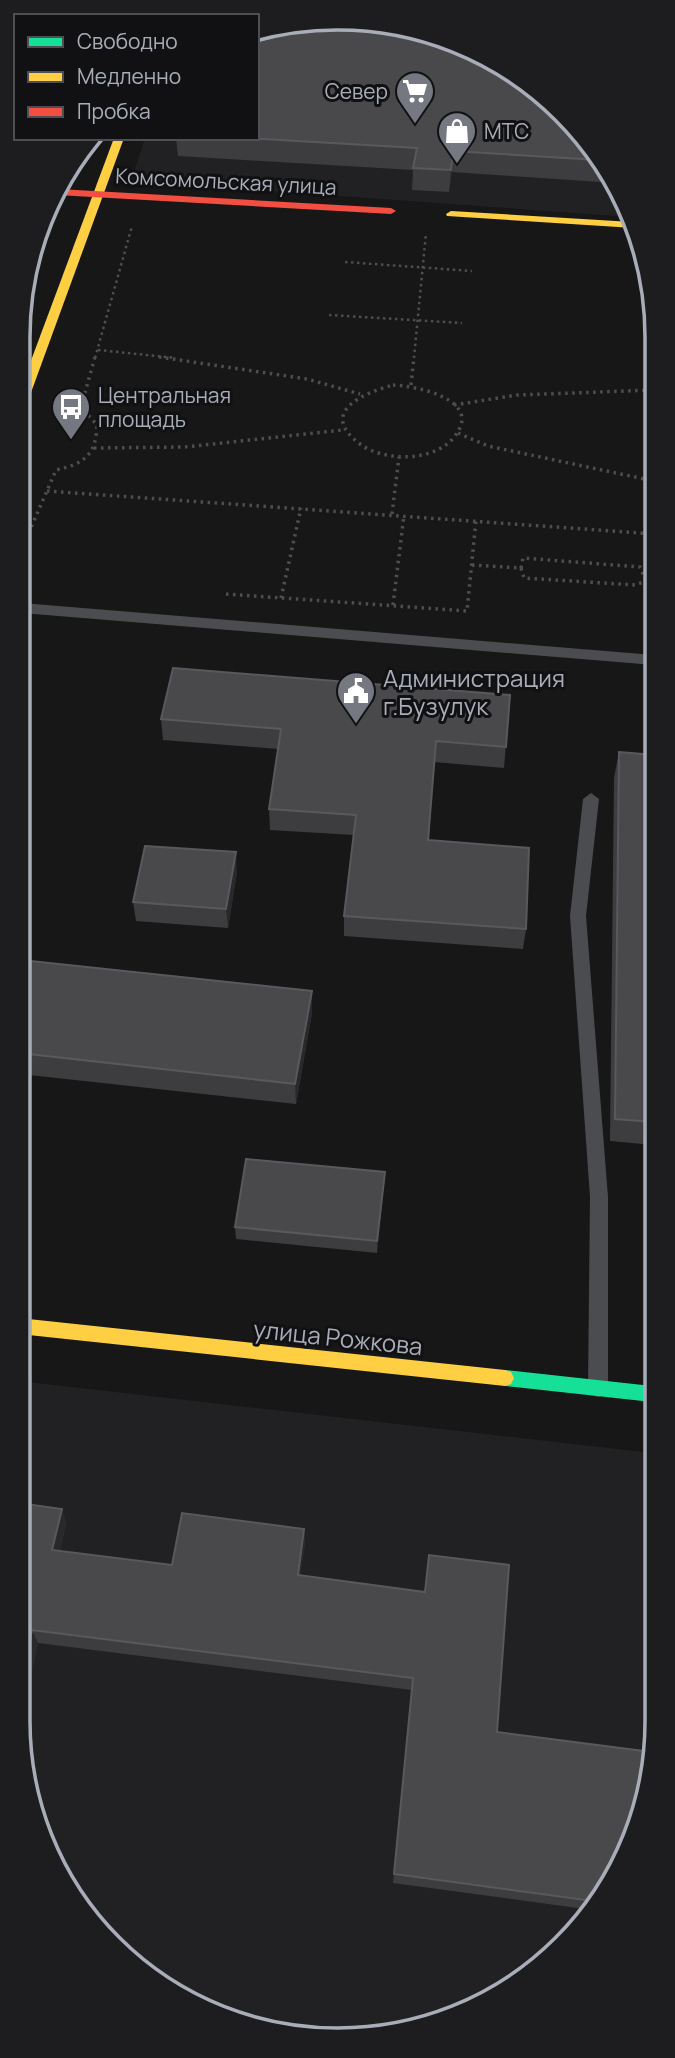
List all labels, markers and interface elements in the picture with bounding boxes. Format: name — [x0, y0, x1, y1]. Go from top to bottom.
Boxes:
legend — [14, 14, 259, 140]
text: Свободно — [77, 27, 178, 55]
text: Медленно — [77, 62, 181, 90]
supermarket icon: Север — [394, 70, 436, 125]
place label: Север — [325, 77, 388, 105]
text: Пробка — [77, 97, 151, 125]
shop icon: МТС — [436, 110, 478, 165]
place label: МТС — [484, 117, 529, 145]
street label: Комсомольская улица — [115, 161, 337, 201]
place label: Центральная площадь — [98, 381, 231, 433]
bus stop icon: Центральная площадь — [50, 386, 92, 441]
place label: Администрация г.Бузулук — [383, 661, 565, 722]
public building icon: Администрация г.Бузулук — [335, 670, 377, 725]
street label: улица Рожкова — [252, 1312, 424, 1362]

